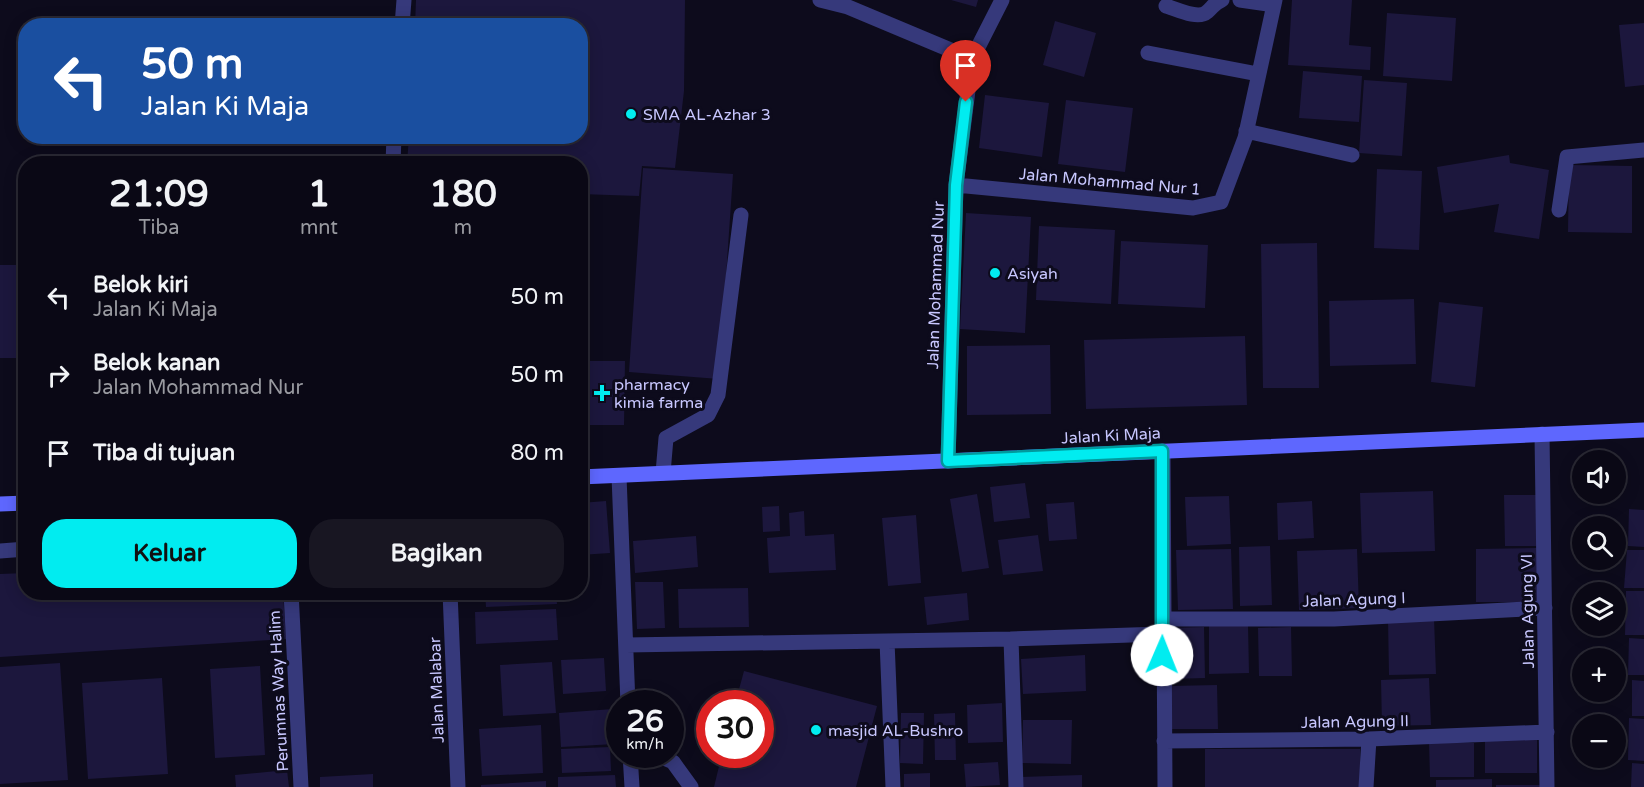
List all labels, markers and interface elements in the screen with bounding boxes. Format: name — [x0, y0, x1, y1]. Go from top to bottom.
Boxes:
text: 50 m — [141, 39, 243, 90]
pin — [940, 40, 991, 102]
icon: left — [42, 42, 120, 120]
icon: arrive — [949, 49, 982, 82]
text: Jalan Ki Maja — [141, 90, 309, 123]
place label: SMA AL-Azhar 3 — [643, 105, 771, 125]
marker: SMA AL-Azhar 3 — [624, 107, 638, 121]
street label: Jalan Mohammad Nur 1 — [1018, 164, 1202, 200]
text: 21:09 — [109, 173, 209, 216]
text: 1 — [308, 173, 330, 216]
text: 180 — [429, 173, 497, 216]
street label: Jalan Mohammad Nur — [923, 200, 949, 369]
text: Tiba — [139, 216, 179, 240]
text: mnt — [300, 216, 338, 240]
text: m — [454, 216, 472, 240]
place label: Asiyah — [1007, 264, 1058, 284]
marker: Asiyah — [988, 266, 1002, 280]
text: Belok kiri — [93, 272, 189, 298]
icon: left — [42, 281, 75, 314]
text: 50 m — [510, 284, 564, 310]
text: Jalan Ki Maja — [93, 298, 218, 322]
text: Belok kanan — [93, 350, 220, 376]
icon: right — [42, 359, 75, 392]
text: 50 m — [510, 362, 564, 388]
place label: pharmacy kimia farma — [614, 375, 703, 413]
text: Jalan Mohammad Nur — [93, 376, 303, 400]
marker: pharmacy kimia farma — [595, 386, 609, 400]
street label: Jalan Ki Maja — [1061, 423, 1161, 449]
icon: arrive — [42, 437, 75, 470]
text: Tiba di tujuan — [93, 440, 235, 466]
text: 80 m — [510, 440, 564, 466]
map controls — [1572, 450, 1626, 768]
button: sound — [1572, 450, 1626, 504]
button: search — [1572, 516, 1626, 570]
button: Keluar — [42, 519, 297, 588]
button: Bagikan — [309, 519, 564, 588]
street label: Jalan Agung VI — [1517, 554, 1539, 668]
button: layers — [1572, 582, 1626, 636]
street label: Jalan Agung I — [1302, 588, 1406, 612]
street label: Perumnas Way Halim — [265, 610, 293, 772]
position arrow — [1130, 623, 1194, 687]
street label: Jalan Malabar — [425, 636, 449, 743]
button: + — [1572, 648, 1626, 702]
speed limit sign: 30 — [696, 690, 774, 768]
text: 26 — [626, 703, 664, 740]
street label: Jalan Agung II — [1301, 711, 1409, 733]
button: − — [1572, 714, 1626, 768]
place label: masjid AL-Bushro — [828, 721, 963, 741]
marker: masjid AL-Bushro — [809, 723, 823, 737]
text: km/h — [626, 735, 664, 753]

